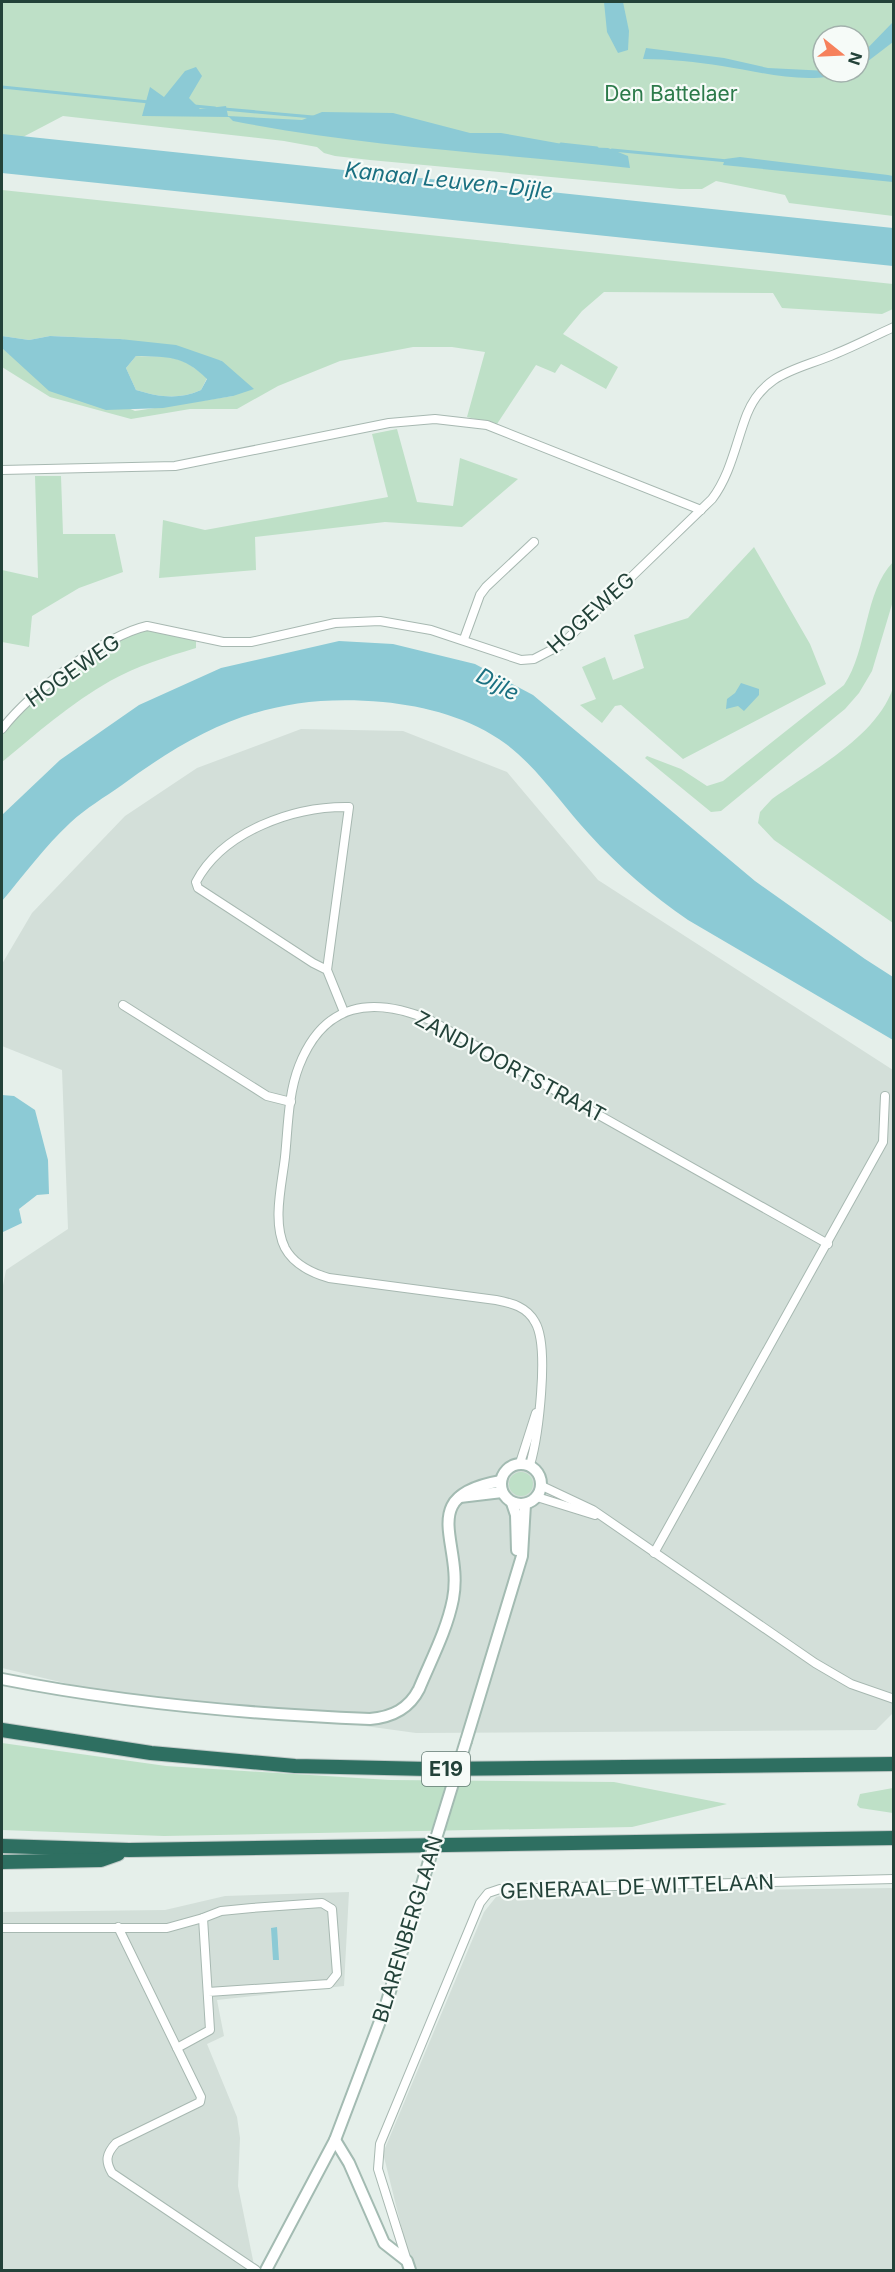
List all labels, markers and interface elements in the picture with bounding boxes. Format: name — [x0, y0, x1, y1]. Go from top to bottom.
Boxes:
north arrow — [811, 24, 871, 84]
text: N — [844, 50, 867, 68]
park label: Den Battelaer — [604, 81, 738, 106]
water label: Kanaal Leuven-Dijle — [344, 156, 554, 204]
street label: HOGEWEG — [542, 567, 640, 658]
street label: HOGEWEG — [21, 629, 125, 712]
water label: Dijle — [472, 662, 524, 706]
street label: ZANDVOORTSTRAAT — [411, 1006, 610, 1127]
road number: E19 — [422, 1752, 470, 1786]
street label: BLARENBERGLAAN — [367, 1832, 448, 2026]
street label: GENERAAL DE WITTELAAN — [500, 1869, 774, 1904]

